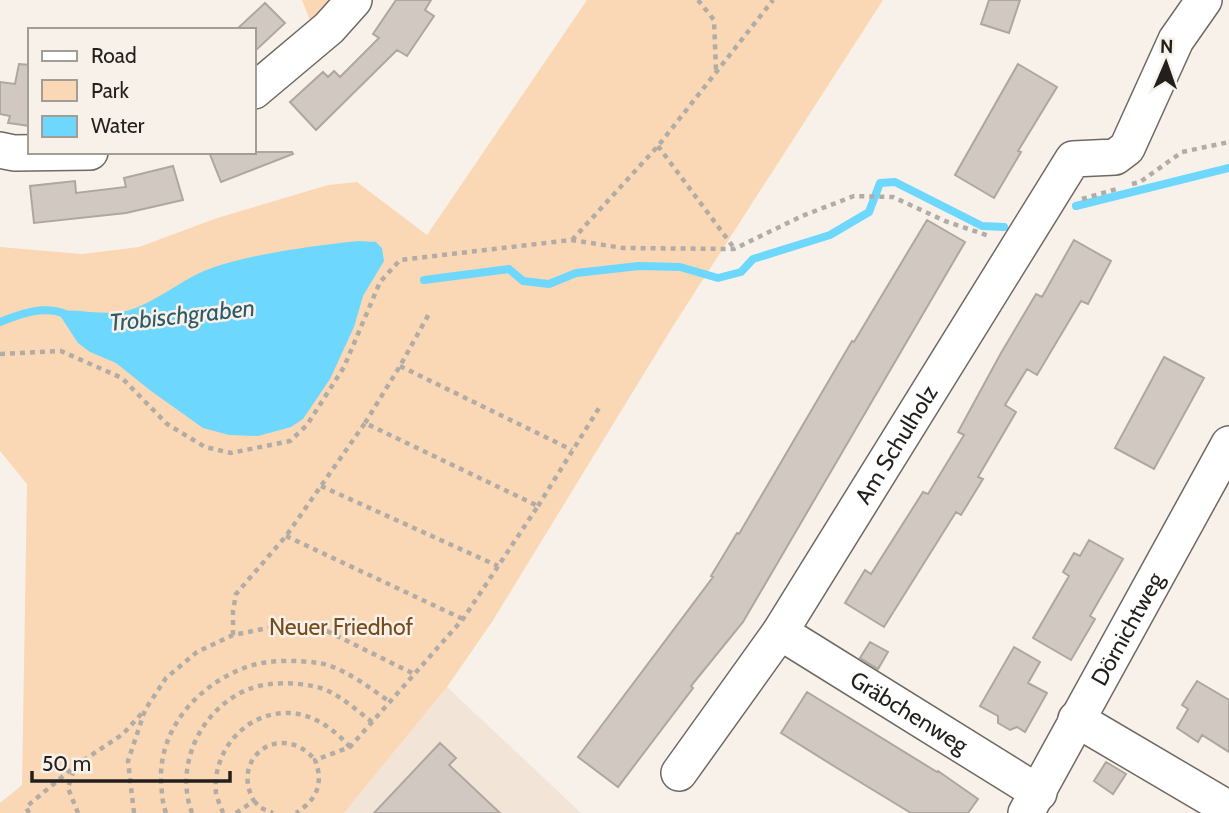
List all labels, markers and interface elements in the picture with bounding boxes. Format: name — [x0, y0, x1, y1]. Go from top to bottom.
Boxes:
legend — [28, 28, 256, 154]
north arrow — [1131, 28, 1201, 98]
text: N — [1159, 35, 1174, 58]
text: Road — [91, 43, 137, 68]
text: Park — [91, 78, 129, 103]
text: Water — [91, 113, 145, 138]
water label: Trobischgraben — [108, 293, 256, 337]
street label: Am Schulholz — [849, 380, 944, 509]
street label: Dörnichtweg — [1085, 567, 1170, 690]
park label: Neuer Friedhof — [269, 613, 413, 641]
street label: Gräbchenweg — [845, 665, 974, 760]
scale bar — [32, 740, 229, 784]
text: 50 m — [42, 751, 91, 776]

